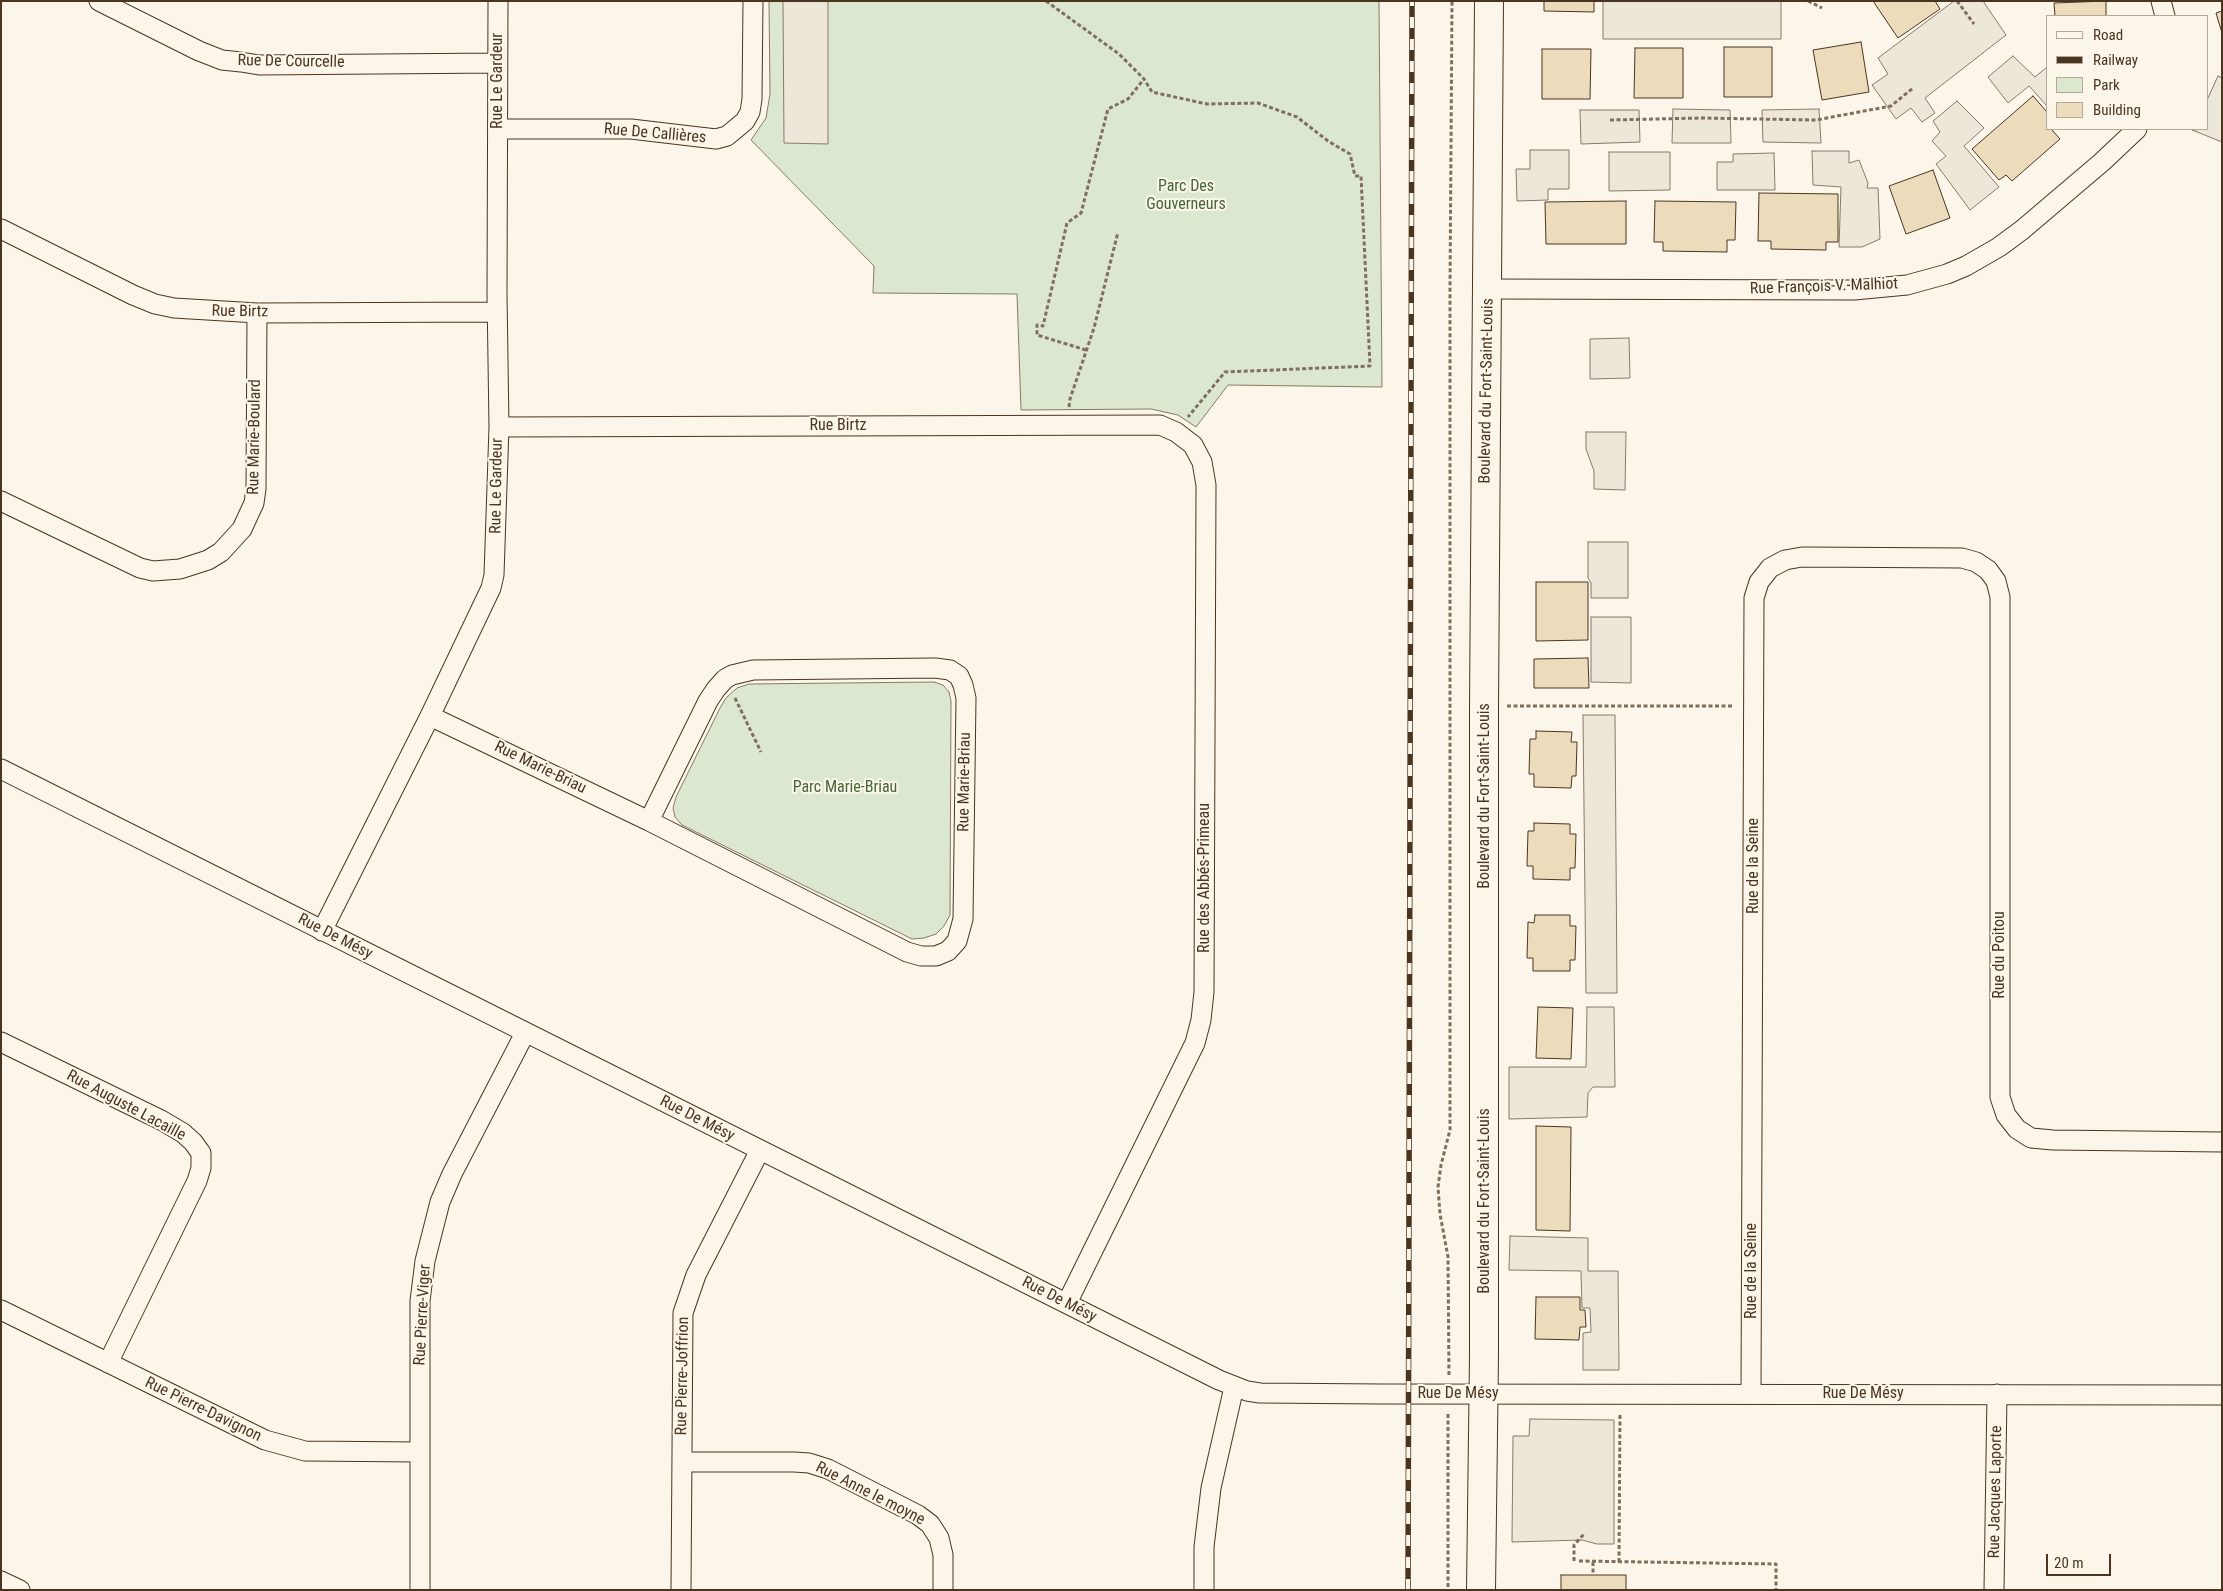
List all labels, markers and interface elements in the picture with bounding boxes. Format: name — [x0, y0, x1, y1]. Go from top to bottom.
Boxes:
legend — [2046, 15, 2208, 130]
text: Road — [2093, 26, 2123, 44]
street label: Rue Le Gardeur — [488, 33, 508, 129]
street label: Rue De Courcelle — [237, 51, 345, 73]
text: Railway — [2093, 51, 2138, 69]
text: Park — [2093, 76, 2120, 94]
text: Building — [2093, 101, 2141, 119]
street label: Rue De Callières — [603, 120, 707, 148]
park label: Parc Des Gouverneurs — [1146, 177, 1226, 215]
street label: Rue François-V.-Malhiot — [1750, 275, 1898, 299]
street label: Boulevard du Fort-Saint-Louis — [1476, 298, 1498, 484]
street label: Rue Birtz — [211, 302, 269, 322]
street label: Rue Marie-Boulard — [244, 379, 266, 495]
street label: Rue Birtz — [810, 416, 866, 436]
street label: Rue Le Gardeur — [487, 438, 507, 534]
street label: Boulevard du Fort-Saint-Louis — [1475, 703, 1495, 889]
street label: Rue Marie-Briau — [955, 732, 975, 832]
street label: Rue Marie-Briau — [491, 737, 589, 799]
park label: Parc Marie-Briau — [793, 778, 897, 798]
street label: Rue des Abbés-Primeau — [1195, 803, 1215, 953]
street label: Rue de la Seine — [1744, 818, 1764, 914]
street label: Rue De Mésy — [294, 910, 376, 964]
street label: Rue du Poitou — [1990, 911, 2010, 999]
street label: Rue Auguste Lacaille — [63, 1067, 189, 1145]
street label: Rue De Mésy — [656, 1092, 738, 1146]
street label: Boulevard du Fort-Saint-Louis — [1475, 1108, 1495, 1294]
street label: Rue de la Seine — [1742, 1223, 1762, 1319]
street label: Rue Pierre-Viger — [411, 1264, 435, 1366]
street label: Rue De Mésy — [1018, 1273, 1100, 1327]
street label: Rue Pierre-Joffrion — [672, 1316, 694, 1436]
street label: Rue Pierre-Davignon — [142, 1374, 264, 1446]
street label: Rue De Mésy — [1417, 1384, 1499, 1404]
street label: Rue De Mésy — [1822, 1384, 1904, 1404]
street label: Rue Jacques Laporte — [1985, 1425, 2007, 1559]
street label: Rue Anne le moyne — [812, 1458, 928, 1530]
scale bar — [2048, 1544, 2113, 1576]
text: 20 m — [2054, 1554, 2084, 1572]

